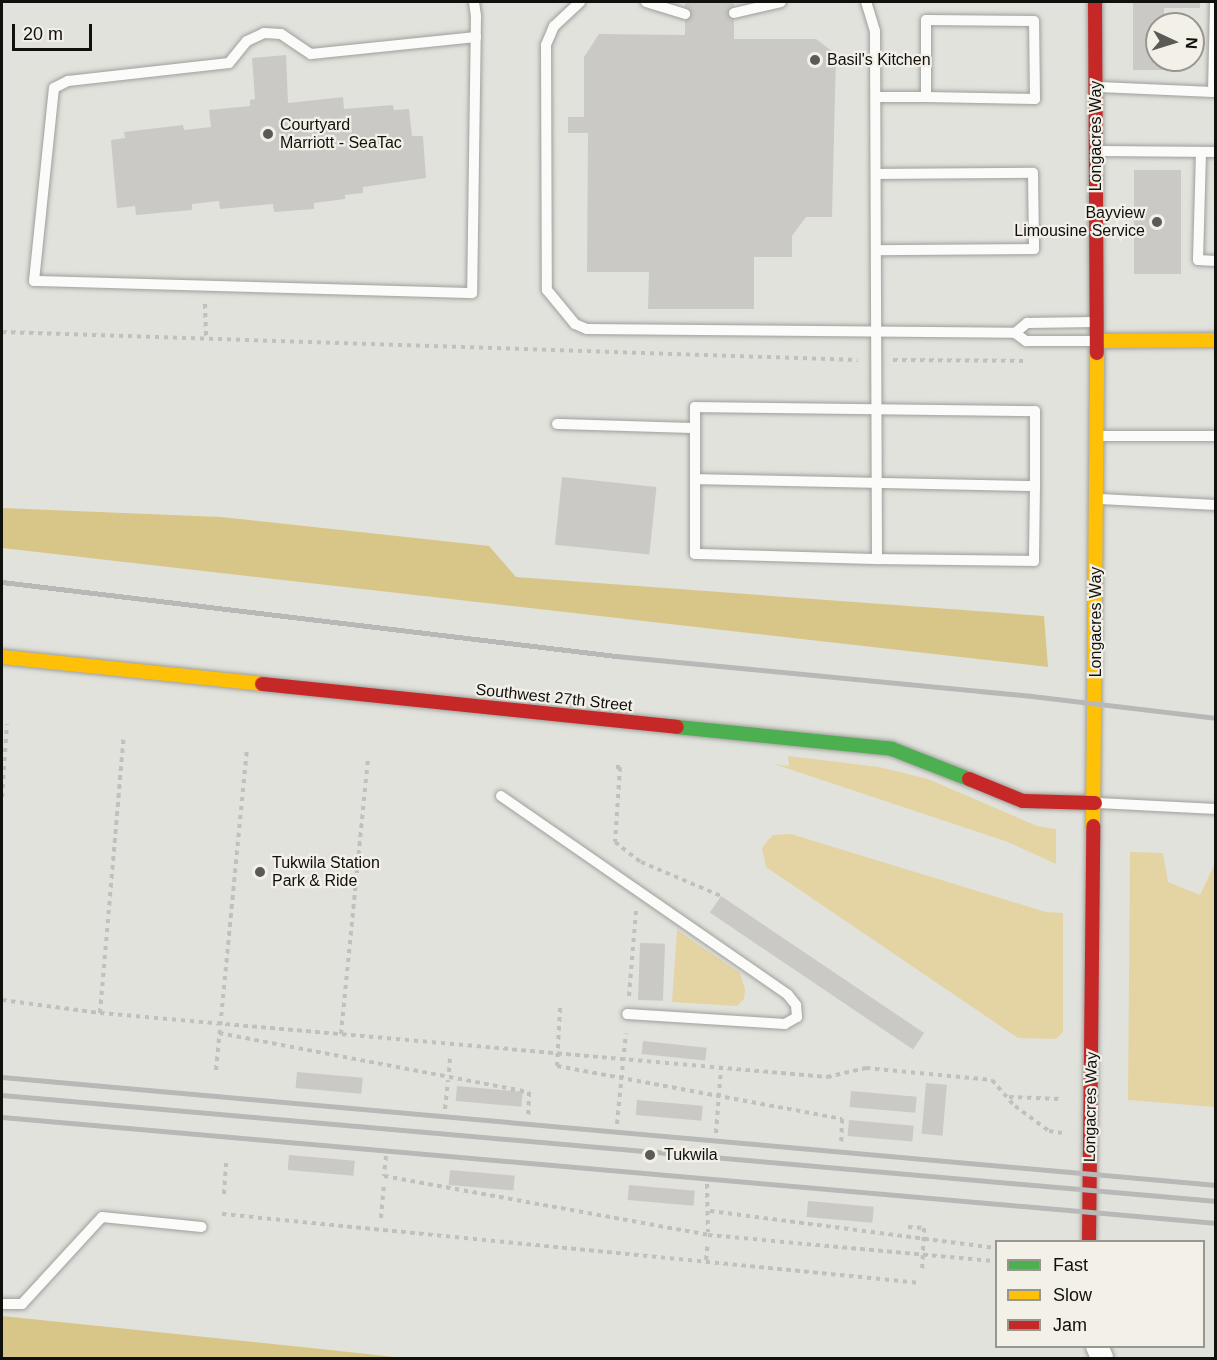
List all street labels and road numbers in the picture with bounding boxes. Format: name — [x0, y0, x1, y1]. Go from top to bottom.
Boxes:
street label: Longacres Way — [1086, 81, 1106, 191]
street label: Longacres Way — [1086, 567, 1106, 677]
street label: Southwest 27th Street — [475, 680, 633, 716]
street label: Longacres Way — [1080, 1052, 1102, 1162]

